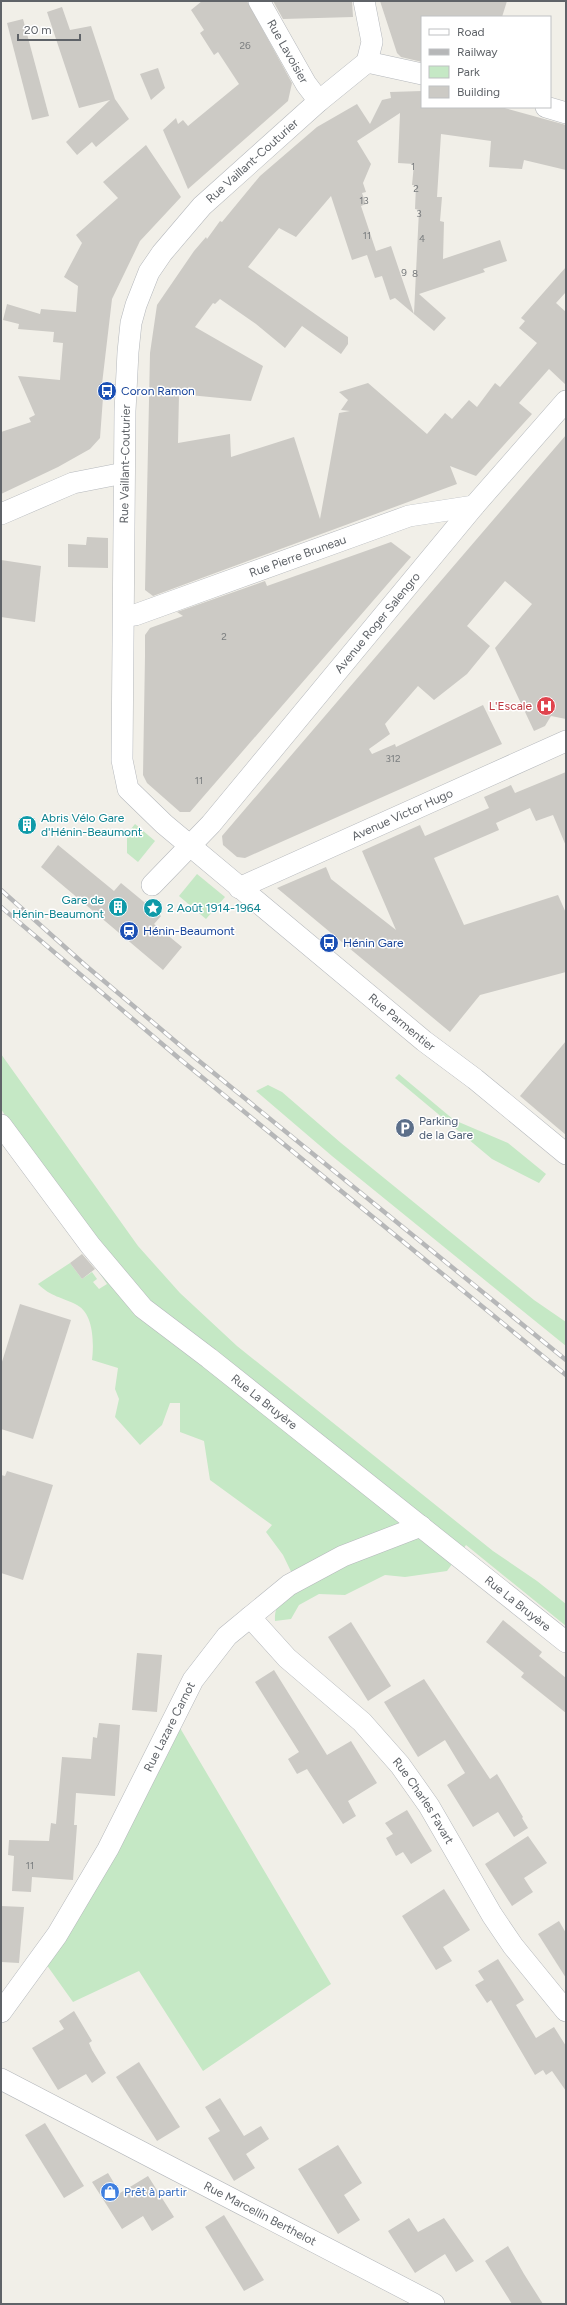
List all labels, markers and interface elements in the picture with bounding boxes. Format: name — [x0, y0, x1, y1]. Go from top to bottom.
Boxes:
scale bar — [18, 16, 80, 42]
legend — [421, 16, 551, 108]
street label: Rue Lavoisier — [264, 17, 311, 86]
text: 20 m — [24, 23, 52, 37]
text: Road — [457, 25, 485, 39]
house number: 26 — [239, 39, 251, 52]
text: Railway — [457, 45, 498, 59]
text: Park — [457, 65, 480, 79]
text: Building — [457, 85, 500, 99]
street label: Rue Vaillant-Couturier — [203, 116, 301, 206]
house number: 1 — [411, 160, 415, 173]
house number: 2 — [413, 182, 419, 195]
house number: 13 — [359, 194, 369, 207]
house number: 3 — [416, 207, 422, 220]
house number: 11 — [363, 229, 371, 242]
house number: 4 — [419, 232, 425, 245]
house number: 9 — [401, 266, 407, 279]
house number: 8 — [412, 267, 418, 280]
bus stop icon: Coron Ramon — [96, 380, 118, 402]
place label: Coron Ramon — [121, 384, 195, 398]
street label: Rue Vaillant-Couturier — [117, 404, 133, 524]
street label: Rue Pierre Bruneau — [247, 532, 348, 580]
street label: Avenue Roger Salengro — [332, 570, 423, 676]
house number: 2 — [221, 630, 227, 643]
hospital icon: L'Escale — [535, 695, 557, 717]
place label: L'Escale — [489, 699, 532, 713]
house number: 312 — [385, 752, 401, 765]
house number: 11 — [195, 774, 203, 787]
street label: Avenue Victor Hugo — [349, 786, 455, 843]
place label: Abris Vélo Gare d'Hénin-Beaumont — [41, 811, 143, 839]
building icon: Abris Vélo Gare d'Hénin-Beaumont — [16, 814, 38, 836]
place label: Gare de Hénin-Beaumont — [12, 893, 104, 921]
building icon: Gare de Hénin-Beaumont — [107, 896, 129, 918]
place icon: 2 Août 1914-1964 — [142, 897, 164, 919]
place label: 2 Août 1914-1964 — [167, 901, 262, 915]
station icon: Hénin-Beaumont — [118, 920, 140, 942]
place label: Hénin-Beaumont — [143, 924, 235, 938]
bus stop icon: Hénin Gare — [318, 932, 340, 954]
place label: Hénin Gare — [343, 936, 404, 950]
street label: Rue Parmentier — [366, 991, 438, 1054]
place label: Parking de la Gare — [419, 1114, 474, 1142]
parking icon: Parking de la Gare — [394, 1117, 416, 1139]
street label: Rue La Bruyère — [228, 1371, 300, 1433]
street label: Rue La Bruyère — [482, 1573, 554, 1634]
street label: Rue Lazare Carnot — [141, 1679, 198, 1774]
street label: Rue Charles Favart — [390, 1755, 457, 1847]
house number: 11 — [26, 1859, 34, 1872]
street label: Rue Marcellin Berthelot — [201, 2179, 319, 2249]
shop icon: Prêt à partir — [99, 2181, 121, 2203]
place label: Prêt à partir — [124, 2185, 187, 2199]

